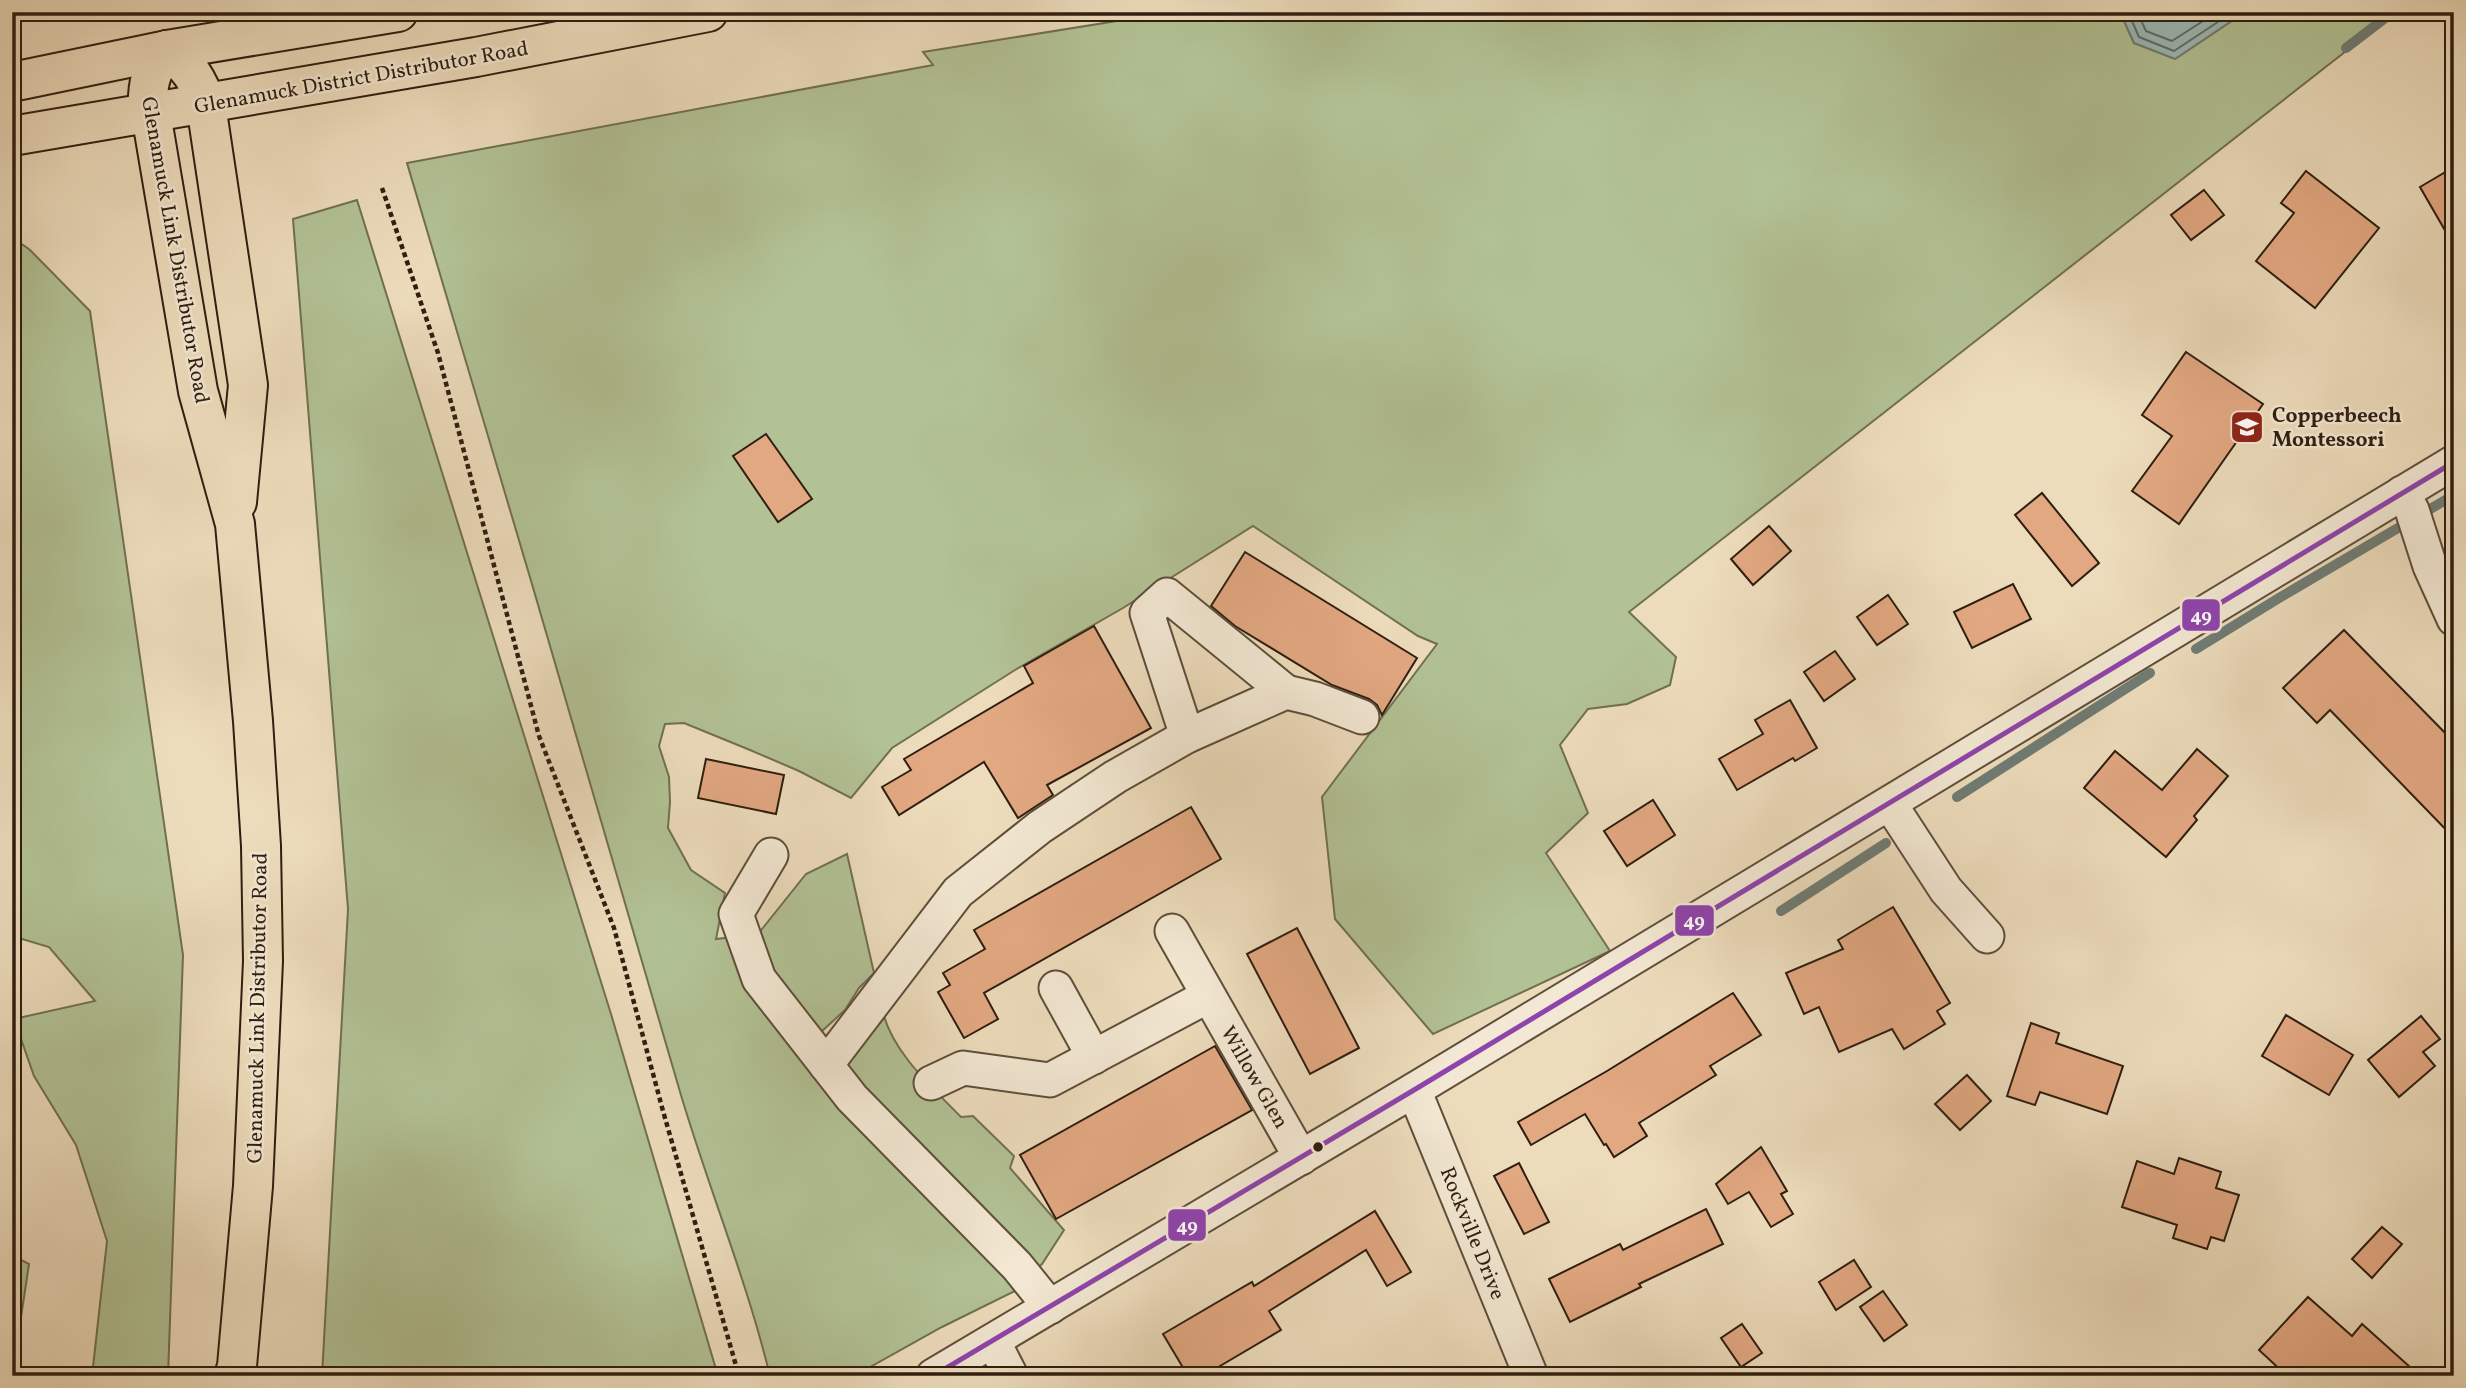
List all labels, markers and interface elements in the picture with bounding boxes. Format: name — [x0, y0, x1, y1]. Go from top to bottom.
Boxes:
street label: Glenamuck District Distributor Road — [192, 35, 531, 122]
street label: Glenamuck Link Distributor Road — [133, 95, 216, 406]
place label: Copperbeech Montessori — [2272, 402, 2402, 455]
school or university icon: Copperbeech Montessori — [2228, 408, 2266, 446]
line badge: 49 — [2181, 598, 2221, 632]
text: 49 — [2190, 604, 2212, 630]
street label: Glenamuck Link Distributor Road — [241, 852, 276, 1164]
line badge: 49 — [1674, 904, 1715, 937]
text: 49 — [1683, 909, 1705, 935]
street label: Willow Glen — [1213, 1021, 1295, 1134]
unlabelled marker — [1311, 1140, 1325, 1154]
street label: Rockville Drive — [1432, 1163, 1511, 1304]
line badge: 49 — [1167, 1208, 1207, 1242]
text: 49 — [1176, 1214, 1198, 1240]

